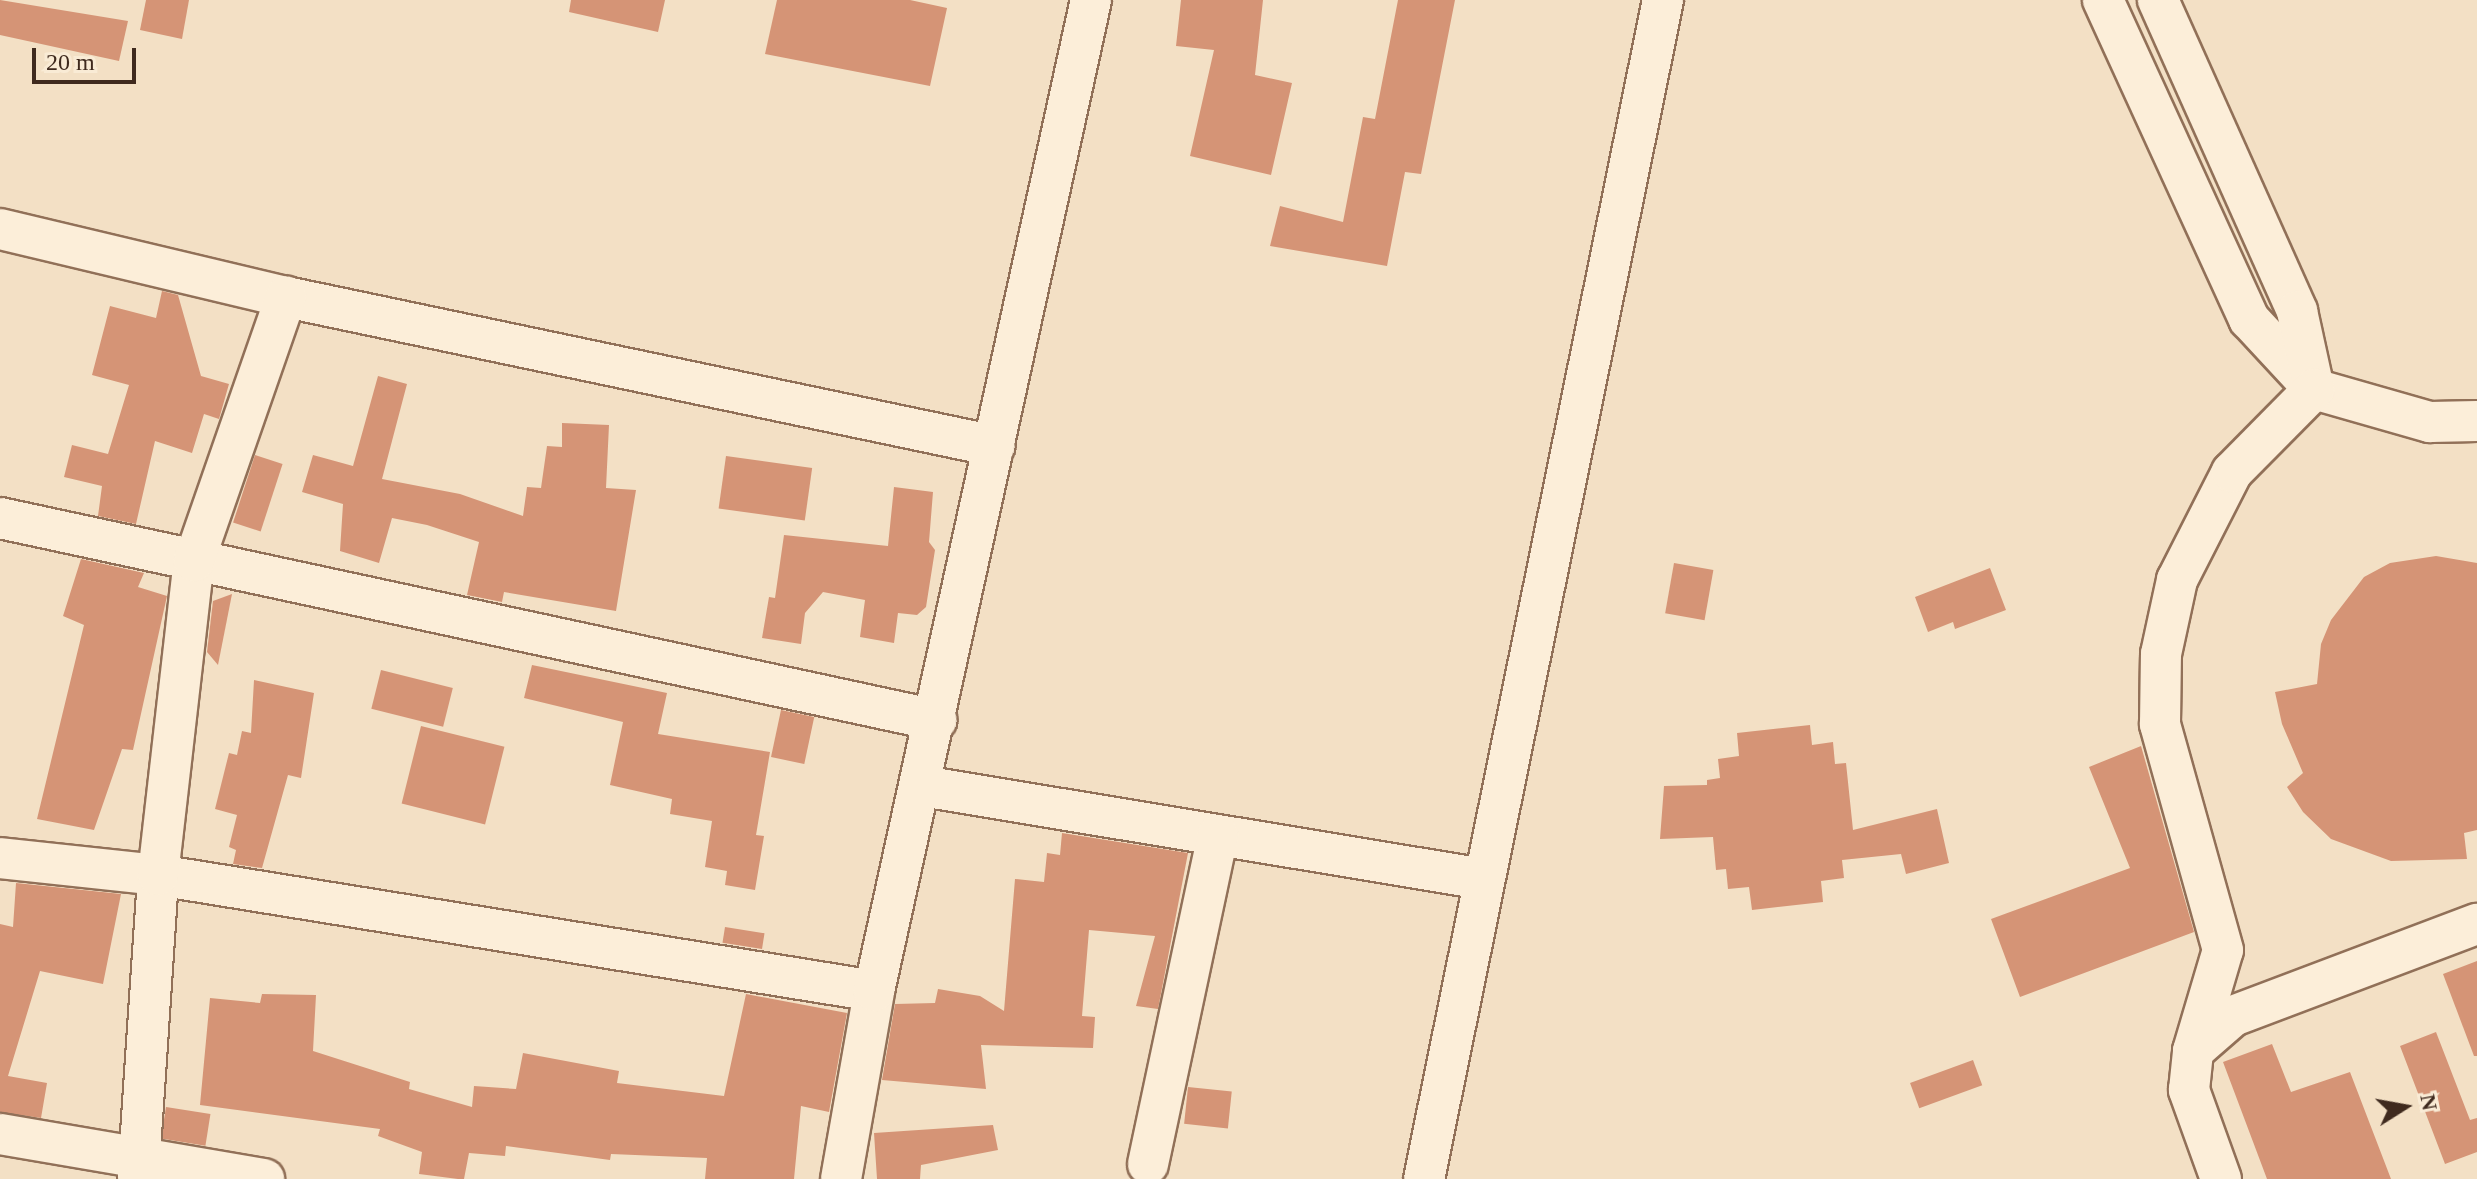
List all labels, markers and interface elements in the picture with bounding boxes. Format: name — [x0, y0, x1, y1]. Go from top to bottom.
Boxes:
scale bar — [36, 32, 140, 82]
text: 20 m — [46, 49, 95, 75]
north arrow — [2365, 1067, 2445, 1147]
text: N — [2415, 1092, 2443, 1113]

